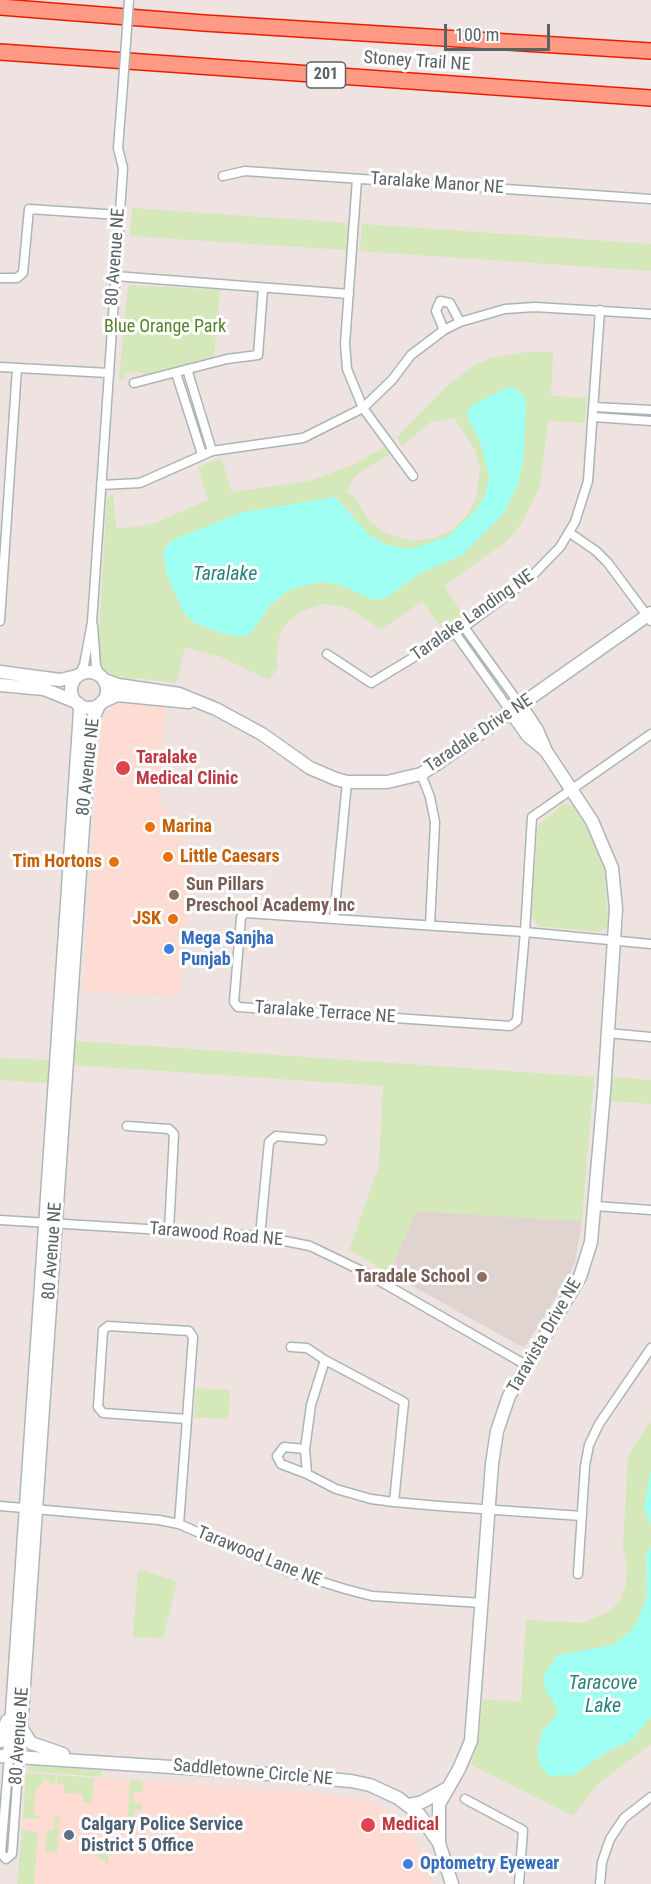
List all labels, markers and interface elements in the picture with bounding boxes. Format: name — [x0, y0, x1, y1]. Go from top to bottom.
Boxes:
scale bar — [447, 12, 554, 50]
text: 100 m — [455, 24, 499, 45]
street label: Stoney Trail NE — [363, 47, 471, 77]
road number: 201 — [306, 62, 346, 88]
street label: Taralake Manor NE — [370, 169, 504, 199]
street label: 80 Avenue NE — [102, 207, 130, 307]
park label: Blue Orange Park — [104, 316, 226, 338]
water label: Taralake — [193, 563, 257, 587]
street label: Taralake Landing NE — [407, 566, 539, 666]
street label: Taradale Drive NE — [421, 690, 537, 778]
street label: 80 Avenue NE — [73, 717, 105, 817]
place label: Taralake Medical Clinic — [136, 747, 238, 789]
marker: Taralake Medical Clinic — [114, 759, 132, 777]
place label: Marina — [162, 816, 212, 838]
marker: Marina — [143, 820, 157, 834]
place label: Little Caesars — [180, 846, 280, 868]
marker: Little Caesars — [161, 850, 175, 864]
place label: Tim Hortons — [13, 851, 102, 873]
marker: Tim Hortons — [107, 855, 121, 869]
place label: Sun Pillars Preschool Academy Inc — [186, 874, 355, 916]
marker: Sun Pillars Preschool Academy Inc — [167, 888, 181, 902]
place label: JSK — [133, 908, 161, 930]
marker: JSK — [166, 912, 180, 926]
place label: Mega Sanjha Punjab — [181, 928, 274, 970]
marker: Mega Sanjha Punjab — [162, 942, 176, 956]
street label: Taralake Terrace NE — [254, 997, 396, 1029]
street label: 80 Avenue NE — [39, 1201, 67, 1301]
street label: Tarawood Road NE — [148, 1218, 284, 1252]
place label: Taradale School — [355, 1266, 470, 1288]
marker: Taradale School — [475, 1270, 489, 1284]
street label: Taravista Drive NE — [503, 1275, 587, 1397]
street label: Tarawood Lane NE — [194, 1522, 324, 1592]
water label: Taracove Lake — [569, 1672, 637, 1719]
street label: 80 Avenue NE — [6, 1686, 34, 1786]
street label: Saddletowne Circle NE — [172, 1755, 334, 1791]
place label: Calgary Police Service District 5 Office — [81, 1814, 243, 1856]
place label: Medical — [382, 1814, 439, 1836]
marker: Medical — [359, 1816, 377, 1834]
marker: Calgary Police Service District 5 Office — [62, 1828, 76, 1842]
place label: Optometry Eyewear — [420, 1853, 559, 1875]
marker: Optometry Eyewear — [401, 1857, 415, 1871]

